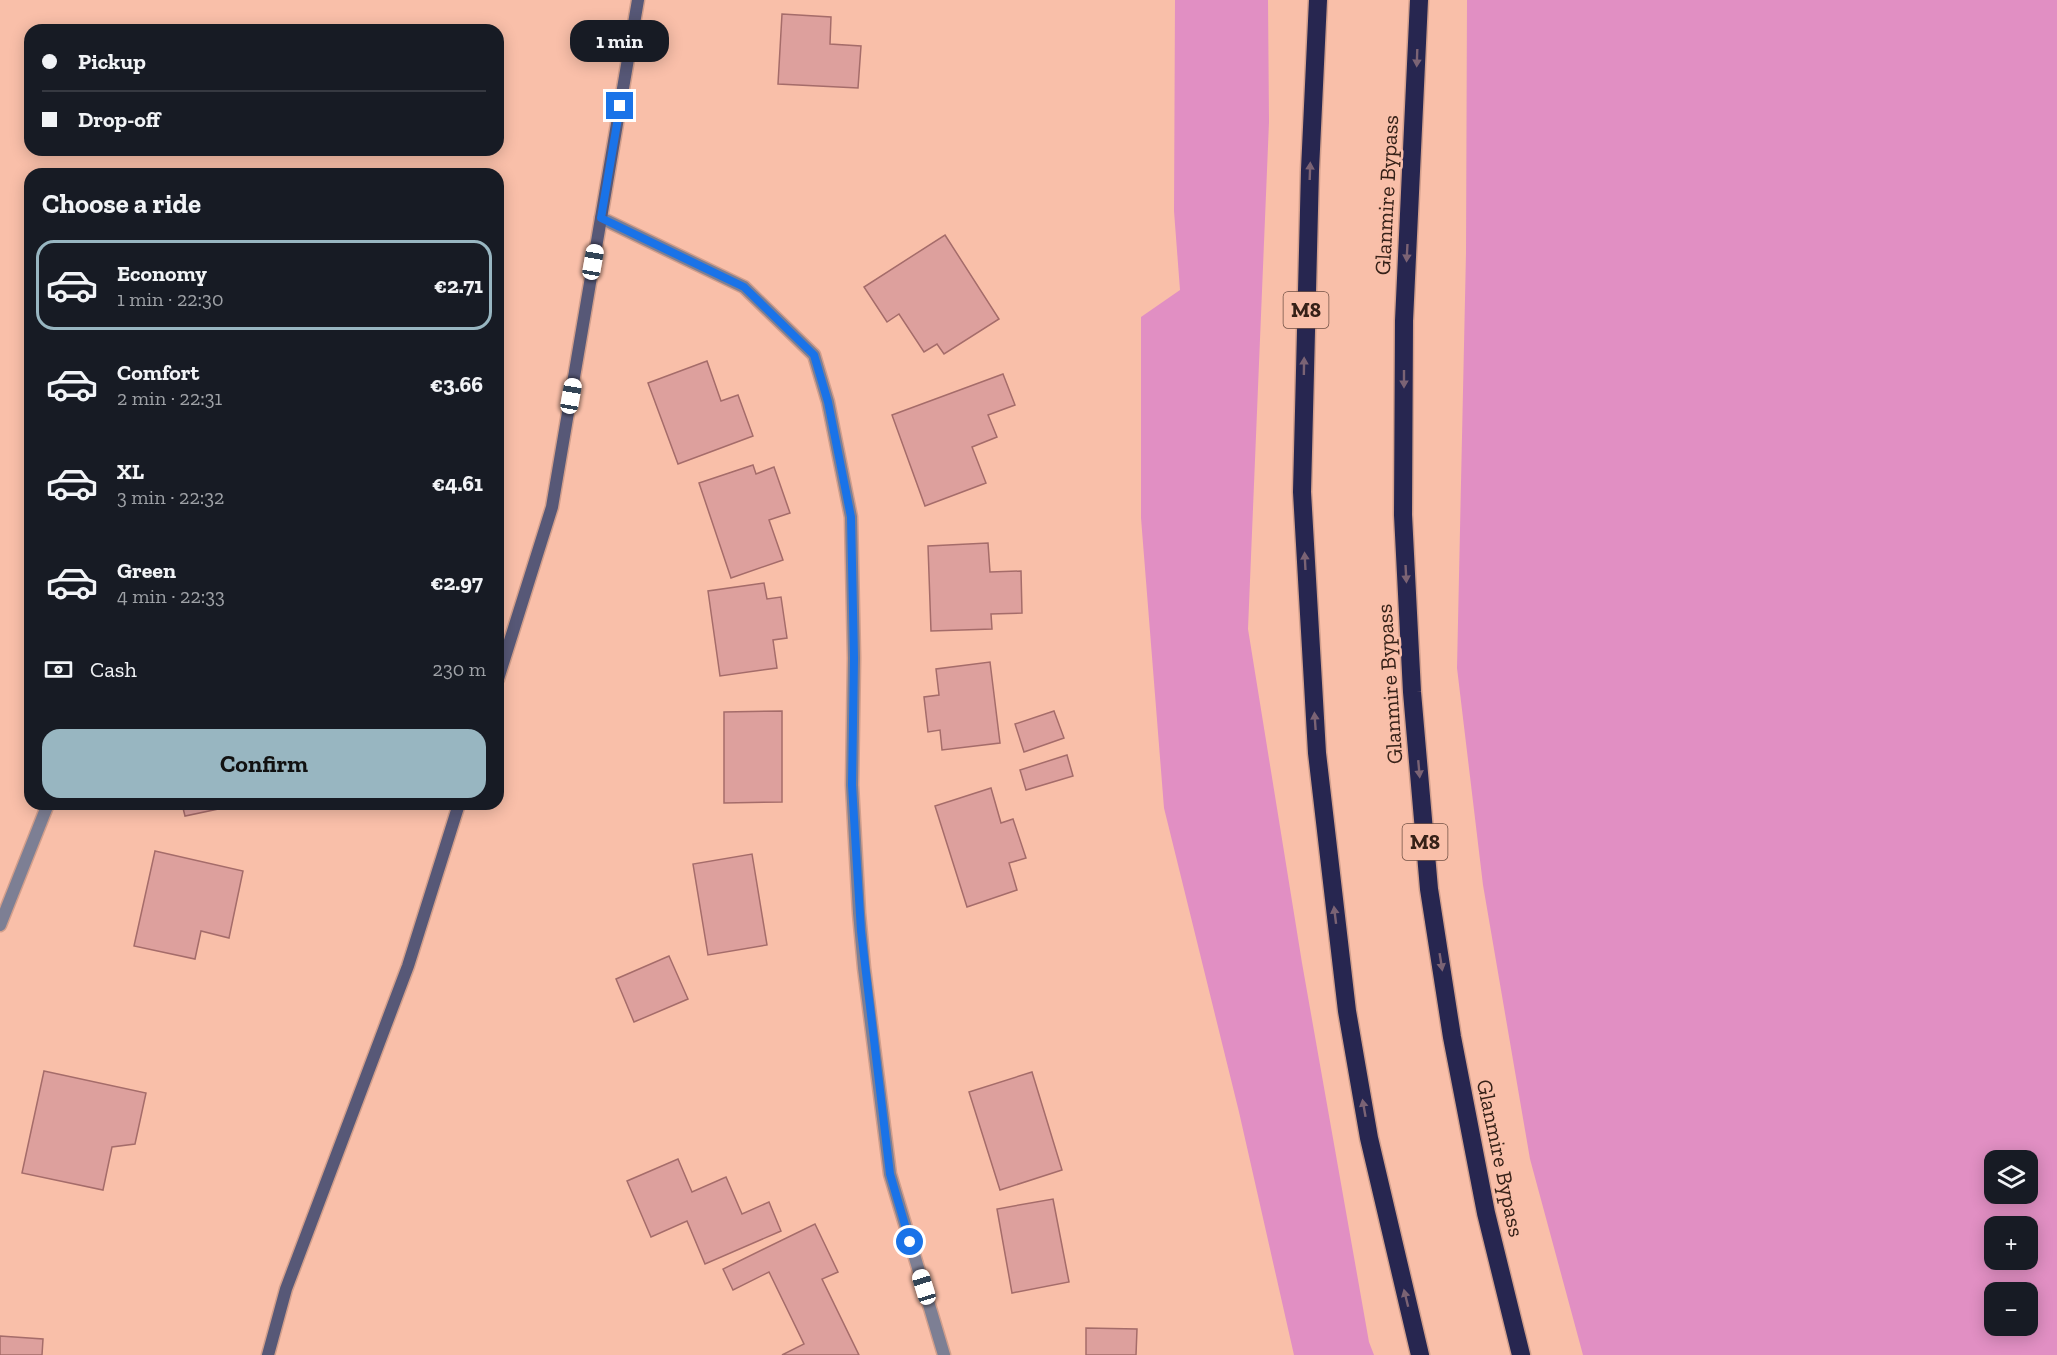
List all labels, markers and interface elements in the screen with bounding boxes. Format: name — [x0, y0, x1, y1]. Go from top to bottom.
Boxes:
callout: 1 min — [570, 19, 670, 61]
text: 1 min — [596, 29, 643, 53]
text: Pickup — [78, 48, 146, 75]
one-way arrow — [1412, 49, 1421, 68]
route end — [606, 92, 633, 119]
text: Drop-off — [78, 106, 160, 133]
street label: Glanmire Bypass — [1369, 114, 1404, 276]
one-way arrow — [1305, 162, 1315, 181]
text: Choose a ride — [42, 188, 201, 220]
car — [581, 243, 605, 281]
one-way arrow — [1403, 244, 1412, 263]
icon: car — [45, 258, 99, 312]
text: Economy — [117, 260, 207, 287]
text: €2.71 — [434, 272, 483, 299]
text: 1 min · 22:30 — [117, 287, 223, 311]
road number: M8 — [1284, 292, 1328, 328]
icon: car — [45, 357, 99, 411]
one-way arrow — [1299, 357, 1309, 376]
text: Comfort — [117, 359, 199, 386]
one-way arrow — [1399, 370, 1409, 389]
text: €3.66 — [430, 371, 483, 398]
car — [559, 377, 583, 415]
text: 2 min · 22:31 — [117, 386, 222, 410]
icon: car — [45, 456, 99, 510]
text: XL — [117, 458, 144, 485]
text: €4.61 — [432, 470, 483, 497]
text: 3 min · 22:32 — [117, 485, 224, 509]
one-way arrow — [1301, 552, 1310, 571]
icon: car — [45, 555, 99, 609]
text: Green — [117, 557, 176, 584]
one-way arrow — [1402, 565, 1411, 584]
text: €2.97 — [430, 569, 483, 596]
text: 4 min · 22:33 — [117, 584, 225, 608]
street label: Glanmire Bypass — [1370, 603, 1409, 765]
icon: cash — [42, 653, 75, 686]
text: Cash — [90, 656, 137, 683]
text: 230 m — [433, 657, 486, 681]
one-way arrow — [1310, 712, 1320, 731]
button: Confirm — [42, 729, 486, 798]
one-way arrow — [1414, 759, 1424, 778]
road number: M8 — [1402, 824, 1448, 860]
one-way arrow — [1330, 905, 1339, 924]
one-way arrow — [1436, 953, 1445, 972]
street label: Glanmire Bypass — [1471, 1077, 1530, 1239]
one-way arrow — [1359, 1098, 1368, 1117]
map controls — [1984, 1150, 2038, 1336]
button: layers — [1984, 1150, 2038, 1204]
button: + — [1984, 1216, 2038, 1270]
route start — [896, 1228, 923, 1255]
car — [910, 1267, 938, 1307]
button: − — [1984, 1282, 2038, 1336]
one-way arrow — [1401, 1289, 1411, 1307]

